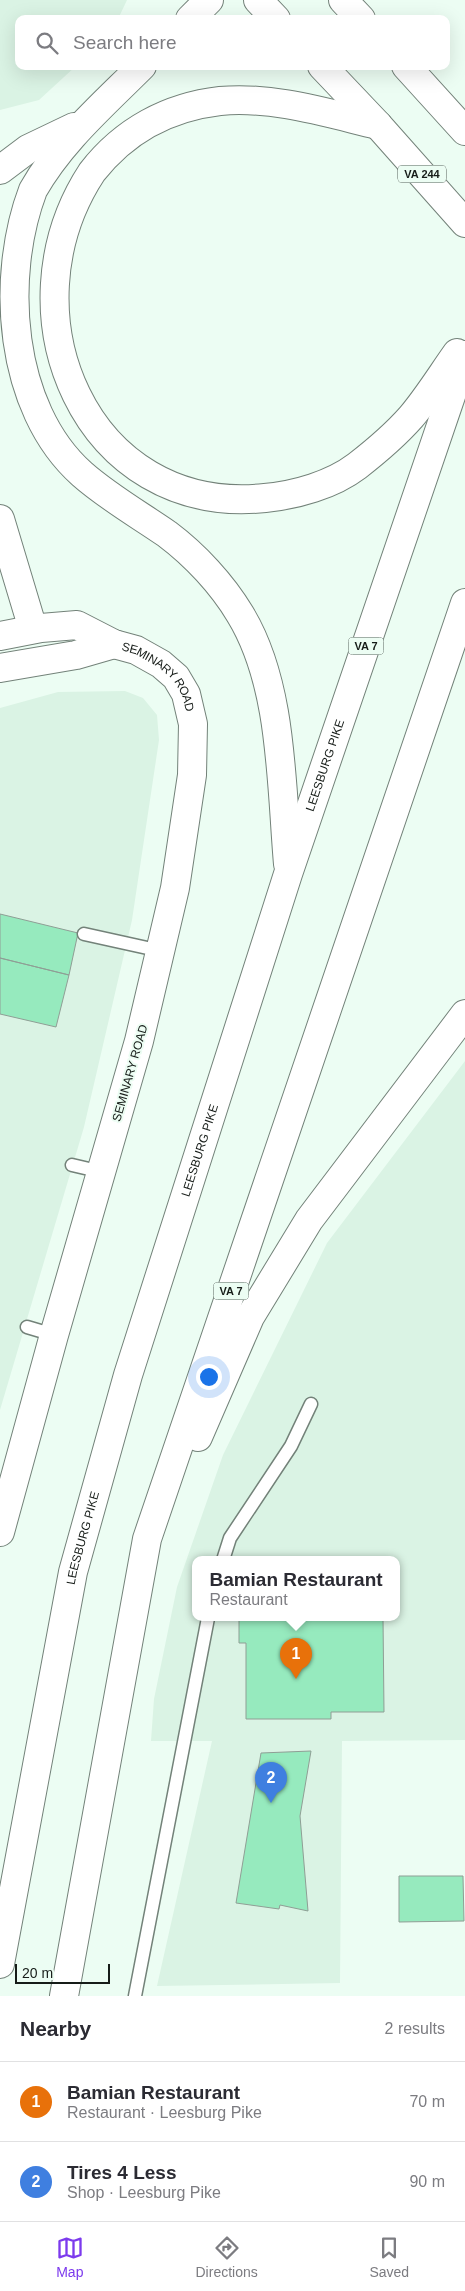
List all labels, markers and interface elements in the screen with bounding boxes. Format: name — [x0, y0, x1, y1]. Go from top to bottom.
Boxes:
search box — [15, 15, 450, 70]
icon: search — [33, 29, 61, 57]
text: Search here — [73, 32, 177, 53]
road number: VA 244 — [398, 165, 446, 182]
road number: VA 7 — [348, 637, 384, 654]
street label: SEMINARY ROAD — [120, 639, 197, 713]
street label: LEESBURG PIKE — [303, 718, 347, 813]
street label: SEMINARY ROAD — [109, 1023, 151, 1123]
street label: LEESBURG PIKE — [178, 1103, 221, 1198]
road number: VA 7 — [214, 1282, 248, 1300]
your location — [196, 1364, 222, 1390]
street label: LEESBURG PIKE — [64, 1490, 102, 1586]
popup — [192, 1556, 400, 1621]
text: Bamian Restaurant — [209, 1569, 383, 1590]
text: Restaurant — [209, 1591, 288, 1608]
pin: 1 — [280, 1638, 312, 1679]
pin: 2 — [255, 1762, 287, 1803]
scale bar — [15, 1961, 110, 1984]
text: 20 m — [22, 1965, 53, 1981]
text: Nearby — [20, 2017, 91, 2040]
text: 2 results — [385, 2020, 445, 2037]
text: Bamian Restaurant — [67, 2082, 240, 2103]
text: 1 — [32, 2093, 40, 2110]
text: 70 m — [409, 2093, 445, 2110]
text: Restaurant · Leesburg Pike — [67, 2104, 262, 2121]
text: Tires 4 Less — [67, 2162, 177, 2183]
text: 2 — [32, 2173, 40, 2190]
text: 90 m — [409, 2173, 445, 2190]
text: Shop · Leesburg Pike — [67, 2184, 221, 2201]
tab: Map — [56, 2234, 84, 2280]
tab: Directions — [196, 2234, 258, 2280]
tab: Saved — [369, 2234, 409, 2280]

